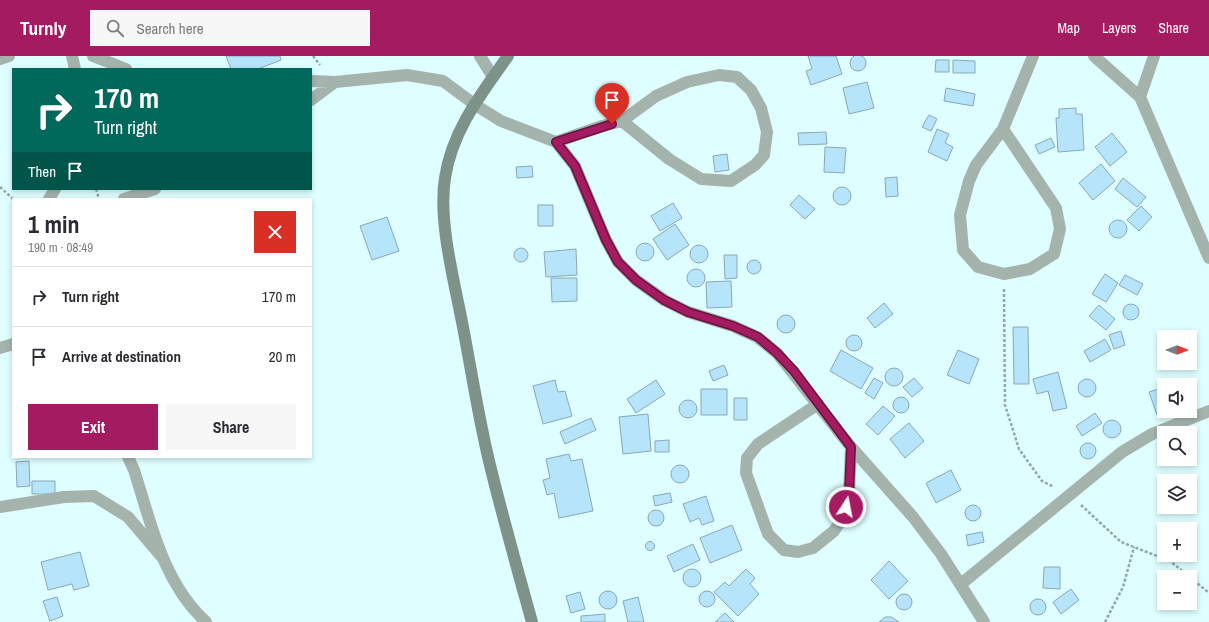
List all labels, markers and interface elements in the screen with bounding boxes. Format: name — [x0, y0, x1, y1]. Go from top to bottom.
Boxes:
search box — [90, 10, 370, 46]
text: Turnly — [20, 15, 66, 41]
icon: search — [104, 17, 126, 39]
text: Search here — [136, 18, 204, 39]
text: Map — [1058, 19, 1080, 37]
text: Layers — [1102, 19, 1136, 37]
text: Share — [1158, 19, 1189, 37]
text: 170 m — [94, 79, 159, 117]
pin — [595, 83, 629, 124]
icon: right — [28, 84, 80, 136]
icon: arrive — [601, 89, 623, 111]
text: Turn right — [94, 115, 157, 140]
icon: arrive — [64, 160, 86, 182]
text: Then — [28, 161, 56, 182]
text: 1 min — [28, 208, 79, 240]
button: close — [254, 211, 296, 253]
text: 190 m · 08:49 — [28, 239, 93, 256]
icon: right — [28, 286, 50, 308]
text: Turn right — [62, 286, 119, 307]
text: 170 m — [262, 286, 296, 307]
north arrow — [1157, 330, 1197, 370]
map controls — [1157, 330, 1197, 610]
icon: arrive — [28, 346, 50, 368]
text: Arrive at destination — [62, 346, 181, 367]
text: 20 m — [269, 346, 296, 367]
button: sound — [1157, 378, 1197, 418]
button: Exit — [28, 404, 158, 450]
button: Share — [166, 404, 296, 450]
button: search — [1157, 426, 1197, 466]
button: layers — [1157, 474, 1197, 514]
position arrow — [825, 486, 867, 528]
button: + — [1157, 522, 1197, 562]
button: − — [1157, 570, 1197, 610]

